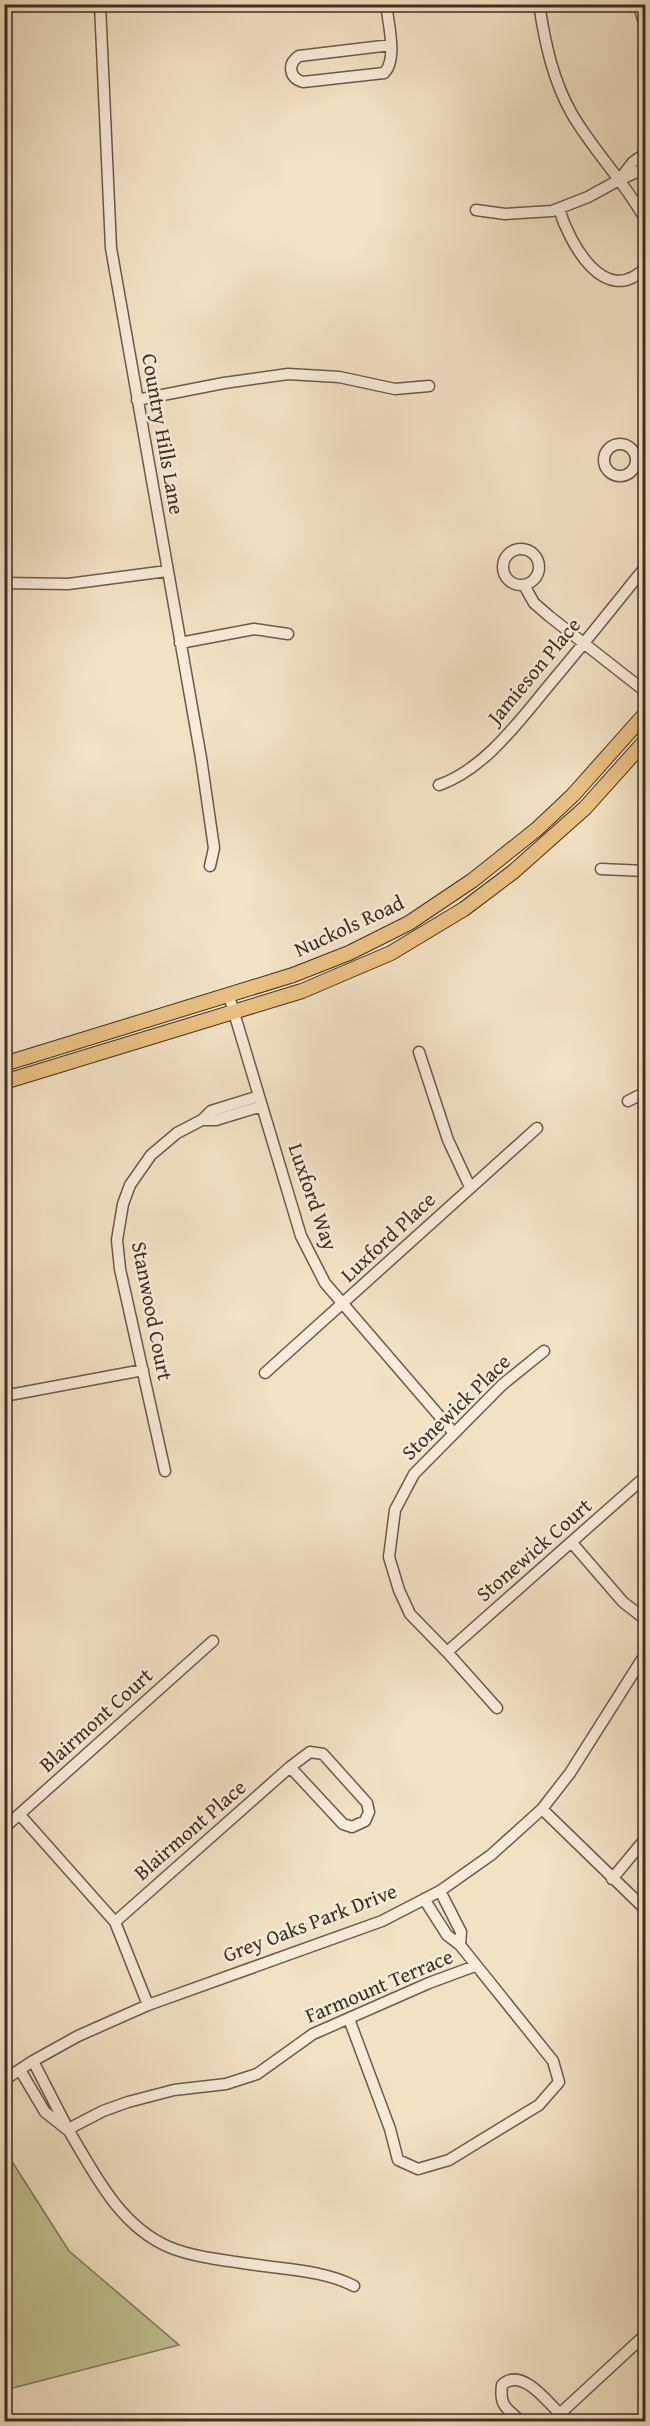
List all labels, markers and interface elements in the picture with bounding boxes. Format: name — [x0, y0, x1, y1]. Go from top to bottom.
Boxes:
street label: Country Hills Lane — [134, 351, 193, 517]
street label: Jamieson Place — [478, 610, 588, 733]
street label: Nuckols Road — [289, 886, 409, 964]
street label: Luxford Way — [281, 1139, 346, 1255]
street label: Luxford Place — [333, 1184, 442, 1289]
street label: Stanwood Court — [124, 1239, 181, 1384]
street label: Stonewick Place — [394, 1346, 517, 1467]
street label: Stonewick Court — [469, 1490, 599, 1609]
street label: Blairmont Court — [32, 1660, 160, 1779]
street label: Blairmont Place — [127, 1772, 253, 1887]
street label: Grey Oaks Park Drive — [218, 1875, 402, 1970]
street label: Farmount Terrace — [300, 1940, 458, 2031]

